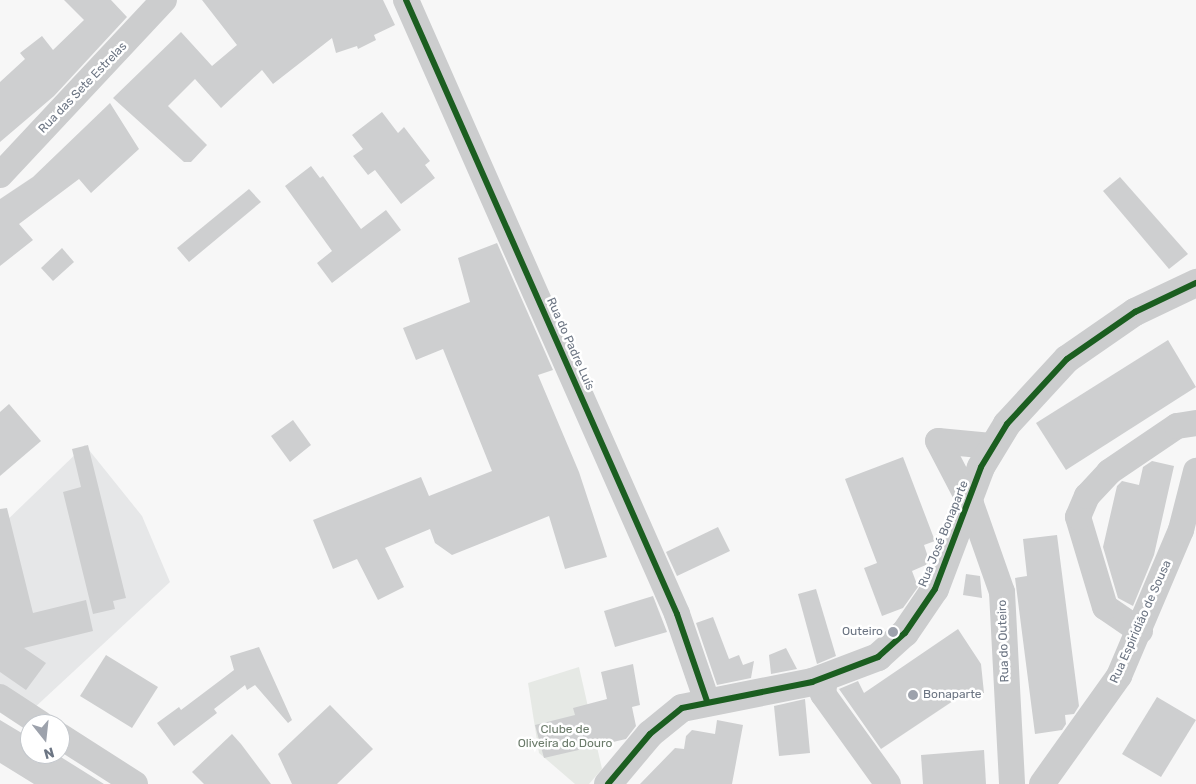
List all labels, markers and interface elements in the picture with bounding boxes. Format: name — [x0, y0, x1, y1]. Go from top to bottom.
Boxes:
street label: Rua das Sete Estrelas — [36, 40, 130, 136]
street label: Rua do Padre Luís — [543, 295, 597, 393]
street label: Rua José Bonaparte — [916, 479, 972, 589]
street label: Rua Espiridião de Sousa — [1107, 558, 1175, 686]
street label: Rua do Outeiro — [995, 599, 1013, 683]
place label: Outeiro — [842, 625, 883, 639]
marker: Outeiro — [887, 626, 899, 638]
place label: Bonaparte — [923, 688, 982, 702]
marker: Bonaparte — [907, 689, 919, 701]
north arrow — [20, 714, 70, 764]
park label: Clube de Oliveira do Douro — [518, 723, 612, 751]
text: N — [42, 743, 56, 762]

